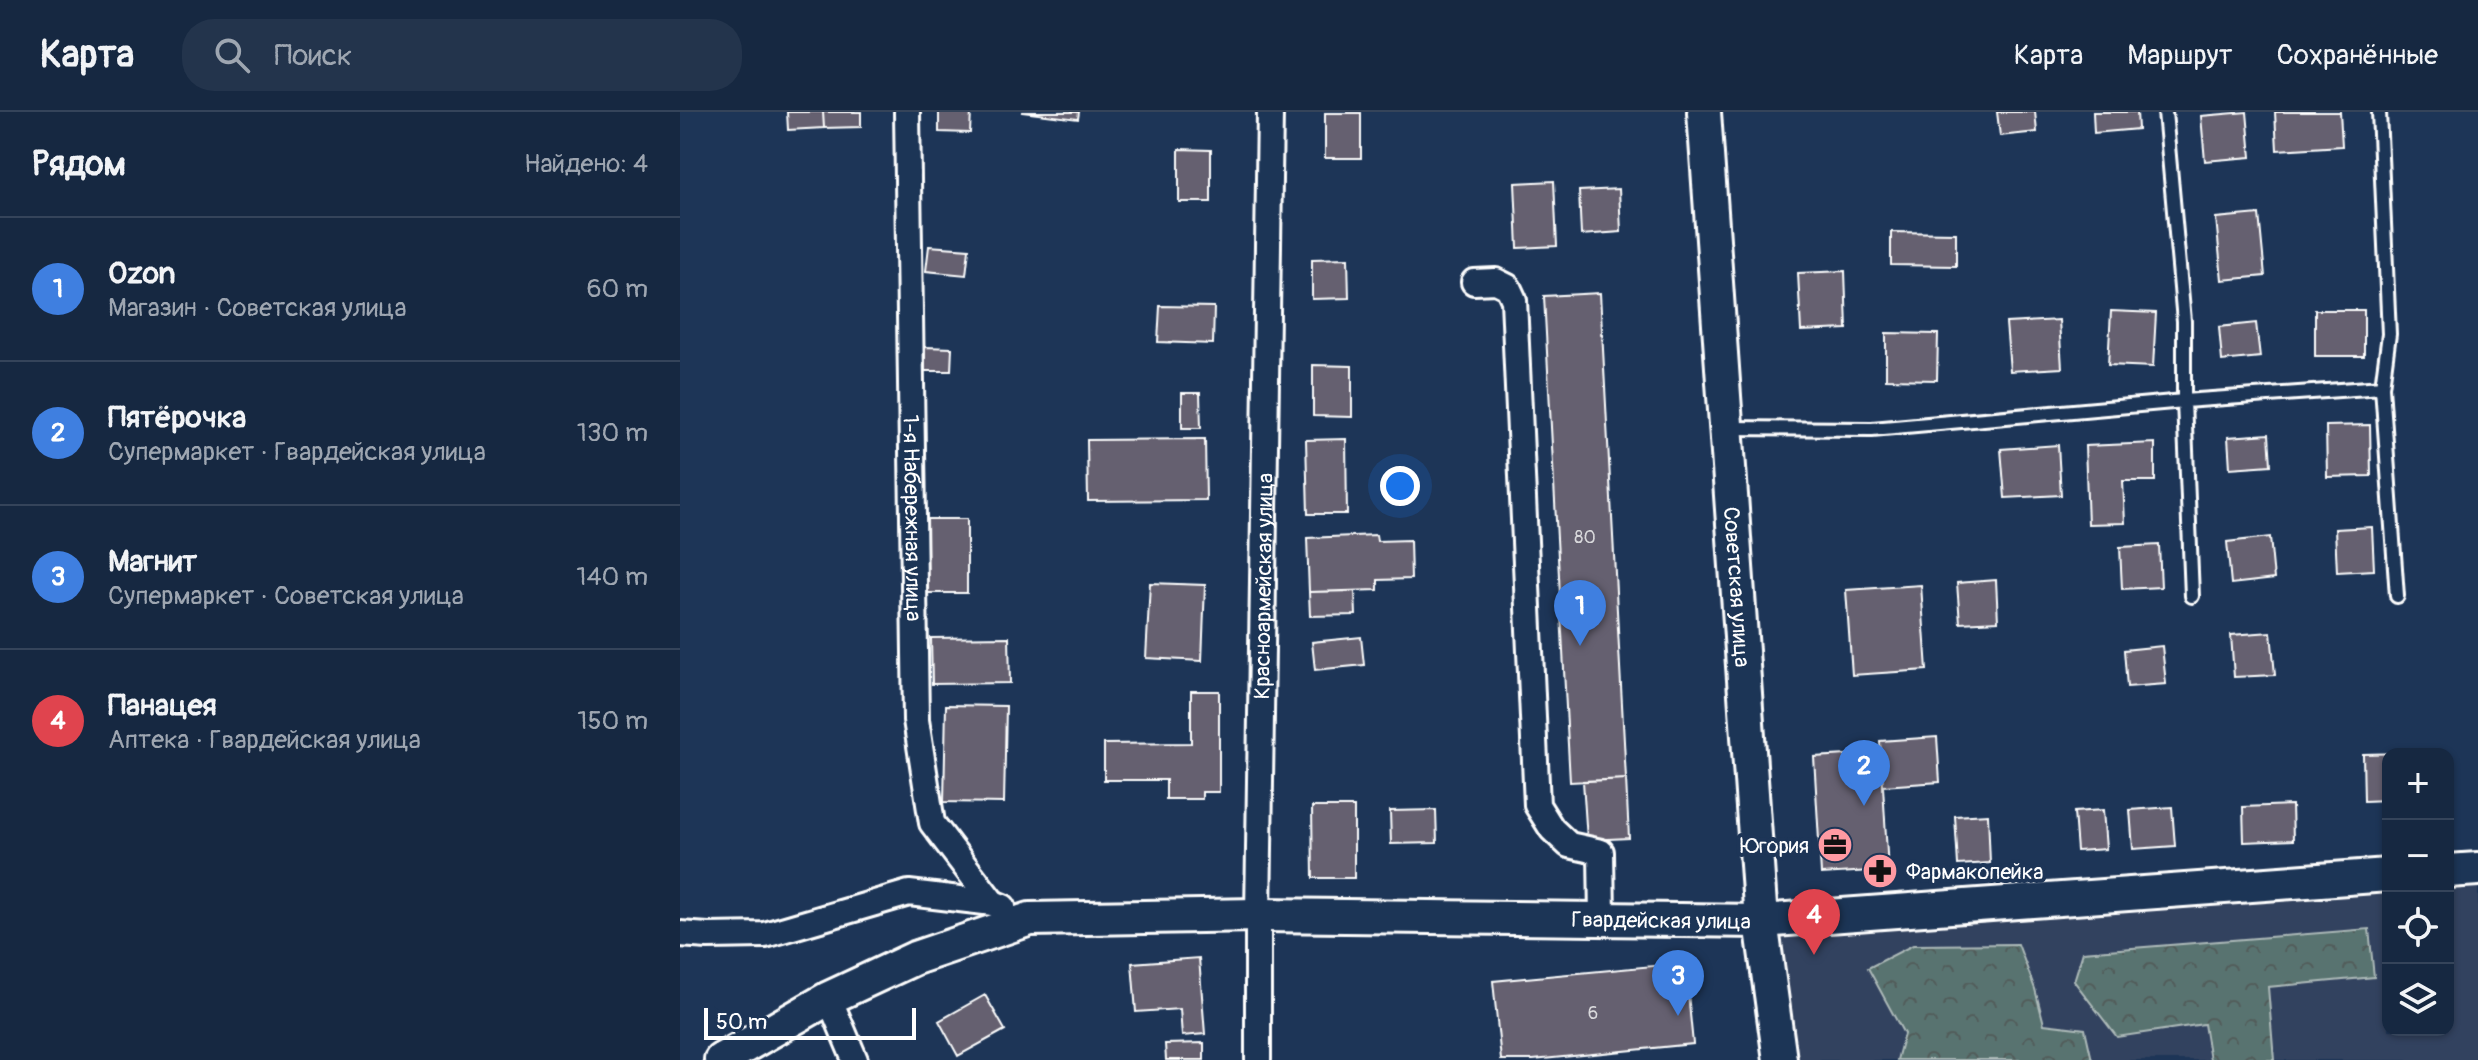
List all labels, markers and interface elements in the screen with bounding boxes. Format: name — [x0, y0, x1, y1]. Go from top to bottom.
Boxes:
search box — [182, 19, 742, 91]
text: Карта — [40, 31, 134, 79]
icon: search — [210, 33, 254, 77]
text: Поиск — [274, 37, 352, 74]
text: Карта — [2014, 38, 2083, 73]
text: Маршрут — [2127, 38, 2233, 73]
text: Сохранённые — [2277, 38, 2438, 73]
text: Рядом — [32, 143, 126, 186]
text: Найдено: 4 — [524, 148, 648, 180]
text: Ozon — [108, 255, 175, 292]
text: 1 — [53, 273, 63, 305]
text: 60 m — [586, 273, 648, 305]
text: Магазин · Советская улица — [108, 292, 406, 324]
text: Пятёрочка — [108, 399, 246, 436]
street label: 1-я Набережная улица — [896, 414, 928, 621]
text: 2 — [51, 417, 65, 449]
text: 130 m — [577, 417, 648, 449]
text: Супермаркет · Гвардейская улица — [108, 436, 486, 468]
your location — [1380, 466, 1420, 506]
street label: Красноармейская улица — [1248, 473, 1280, 700]
street label: Советская улица — [1717, 506, 1756, 668]
house number: 80 — [1574, 526, 1596, 549]
text: Магнит — [108, 543, 197, 580]
text: 3 — [51, 561, 65, 593]
text: 140 m — [576, 561, 648, 593]
text: Супермаркет · Советская улица — [108, 580, 464, 612]
pin: 1 — [1554, 580, 1606, 646]
text: Панацея — [108, 687, 217, 724]
text: 4 — [50, 705, 66, 737]
text: 150 m — [577, 705, 648, 737]
text: Аптека · Гвардейская улица — [108, 724, 421, 756]
pin: 2 — [1838, 740, 1890, 806]
map controls — [2382, 748, 2454, 1036]
button: + — [2382, 748, 2454, 820]
button: − — [2382, 820, 2454, 892]
office icon: Югория — [1816, 826, 1854, 864]
place label: Югория — [1740, 832, 1809, 860]
pharmacy icon: Фармакопейка — [1861, 852, 1899, 890]
place label: Фармакопейка — [1906, 858, 2043, 886]
pin: 4 — [1788, 889, 1840, 955]
button: locate — [2382, 892, 2454, 964]
street label: Гвардейская улица — [1571, 906, 1751, 936]
pin: 3 — [1652, 950, 1704, 1016]
button: layers — [2382, 964, 2454, 1036]
house number: 6 — [1588, 1002, 1598, 1025]
scale bar — [704, 1004, 916, 1040]
text: 50 m — [716, 1008, 767, 1036]

